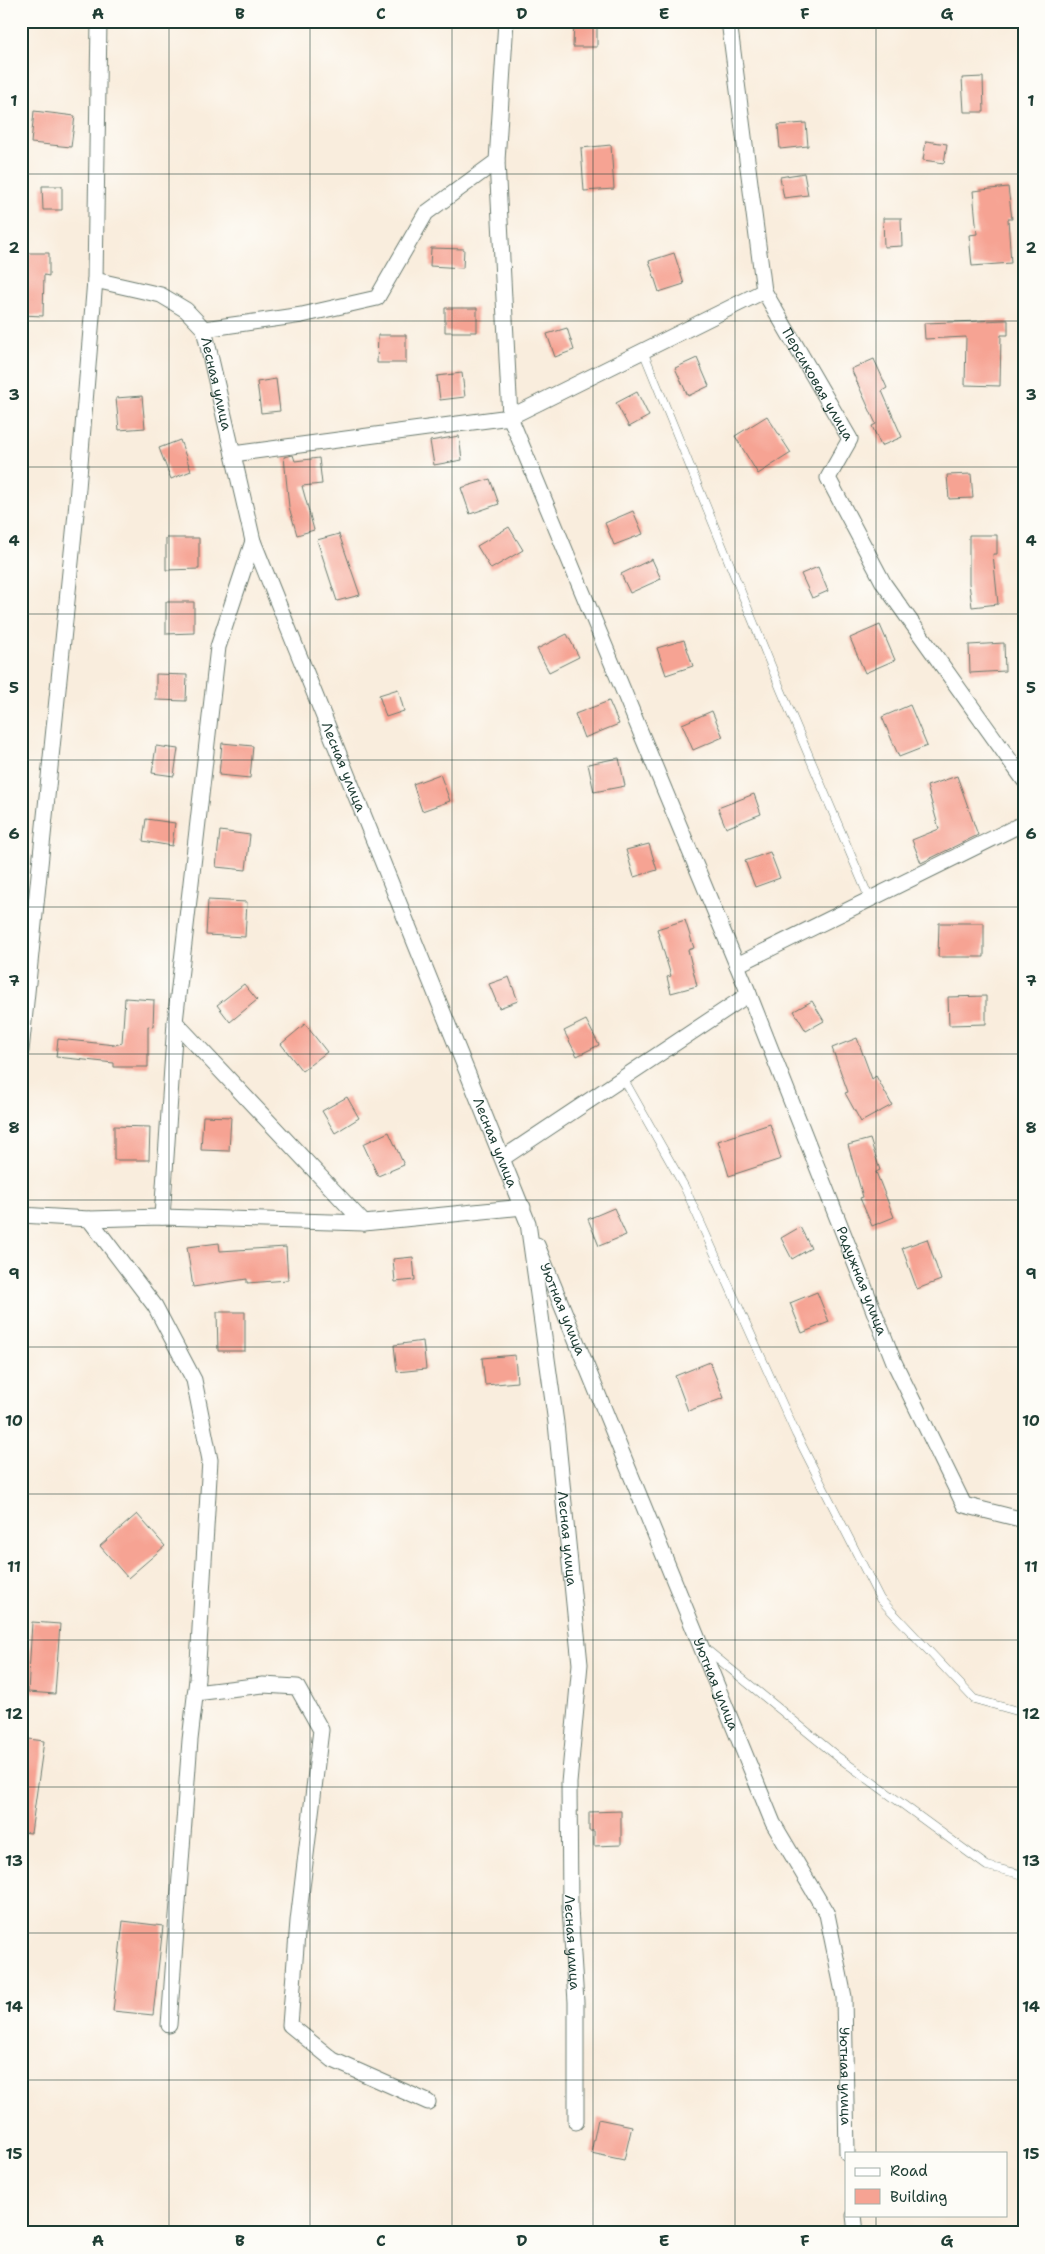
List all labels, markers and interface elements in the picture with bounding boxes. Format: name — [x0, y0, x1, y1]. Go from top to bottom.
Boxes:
text: A — [92, 3, 104, 24]
text: B — [235, 3, 245, 24]
text: C — [376, 3, 386, 24]
text: D — [516, 3, 528, 24]
text: E — [659, 3, 669, 24]
text: F — [800, 3, 810, 24]
text: G — [941, 3, 954, 24]
text: 1 — [10, 90, 18, 111]
text: 1 — [1027, 90, 1035, 111]
text: 2 — [8, 237, 20, 258]
text: 2 — [1025, 237, 1037, 258]
street label: Персиковая улица — [778, 325, 858, 444]
street label: Лесная улица — [197, 335, 236, 432]
text: 3 — [8, 384, 20, 405]
text: 3 — [1025, 384, 1037, 405]
text: 4 — [8, 530, 20, 551]
text: 4 — [1025, 530, 1037, 551]
text: 5 — [9, 677, 19, 698]
text: 5 — [1026, 677, 1036, 698]
street label: Лесная улица — [318, 719, 370, 815]
text: 6 — [8, 823, 20, 844]
text: 6 — [1025, 823, 1037, 844]
text: 7 — [8, 970, 20, 991]
text: 7 — [1025, 970, 1037, 991]
street label: Лесная улица — [469, 1095, 522, 1190]
text: 8 — [8, 1117, 20, 1138]
text: 8 — [1025, 1117, 1037, 1138]
street label: Радужная улица — [832, 1224, 892, 1338]
street label: Уютная улица — [536, 1260, 590, 1358]
text: 9 — [8, 1263, 20, 1284]
text: 9 — [1025, 1263, 1037, 1284]
text: 10 — [5, 1410, 23, 1431]
text: 10 — [1022, 1410, 1040, 1431]
street label: Лесная улица — [554, 1490, 581, 1587]
text: 11 — [7, 1556, 21, 1577]
text: 11 — [1024, 1556, 1038, 1577]
street label: Уютная улица — [689, 1635, 743, 1733]
text: 12 — [5, 1703, 23, 1724]
text: 12 — [1022, 1703, 1040, 1724]
text: 13 — [5, 1850, 23, 1871]
text: 13 — [1022, 1850, 1040, 1871]
street label: Лесная улица — [561, 1895, 584, 1991]
text: 14 — [5, 1996, 23, 2017]
text: 14 — [1022, 1996, 1040, 2017]
street label: Уютная улица — [836, 2027, 855, 2126]
text: 15 — [5, 2143, 23, 2164]
text: 15 — [1022, 2143, 1040, 2164]
legend — [845, 2152, 1008, 2216]
text: Road — [890, 2161, 928, 2181]
text: Building — [890, 2187, 947, 2207]
text: A — [92, 2230, 104, 2251]
text: B — [235, 2230, 245, 2251]
text: C — [376, 2230, 386, 2251]
text: D — [516, 2230, 528, 2251]
text: E — [659, 2230, 669, 2251]
text: F — [800, 2230, 810, 2251]
text: G — [941, 2230, 954, 2251]

